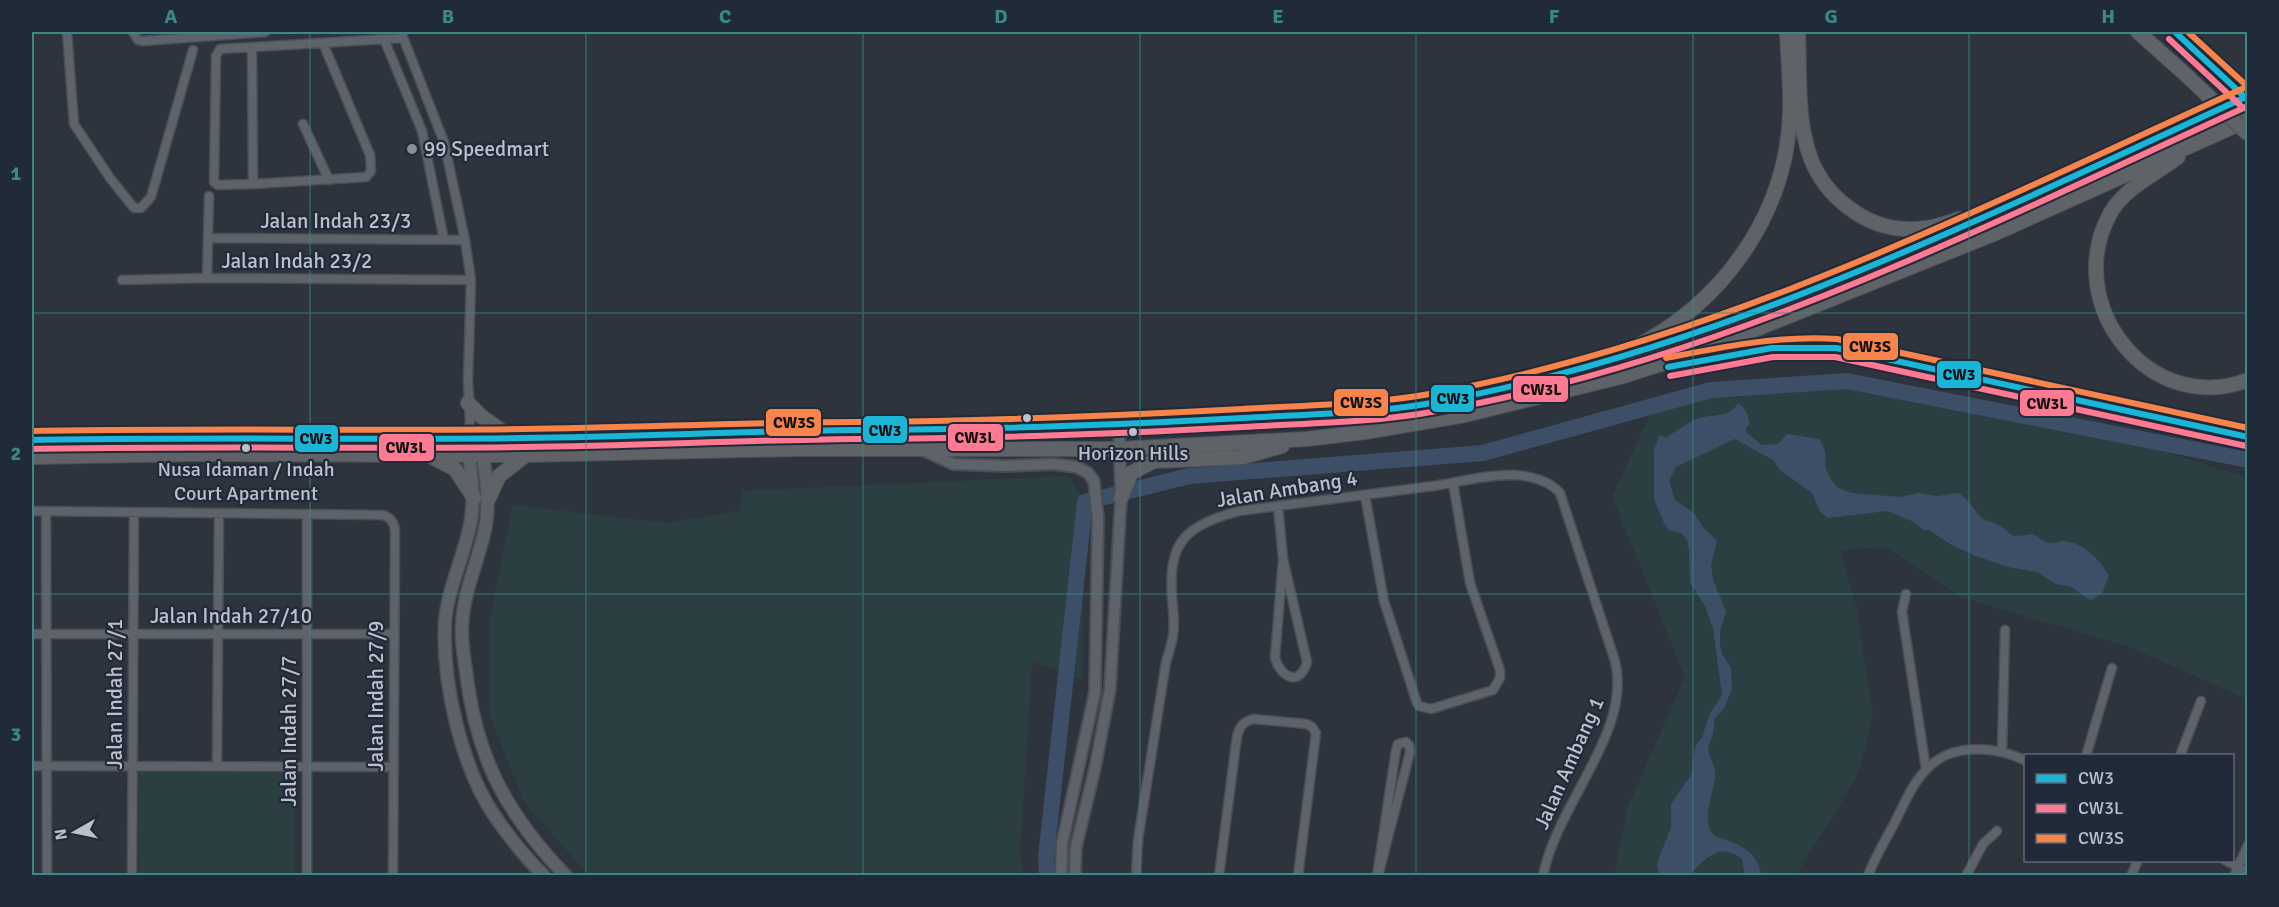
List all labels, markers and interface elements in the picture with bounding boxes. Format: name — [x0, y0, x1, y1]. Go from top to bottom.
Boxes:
text: A — [165, 4, 178, 29]
text: B — [442, 4, 454, 29]
text: C — [719, 4, 731, 29]
text: D — [994, 4, 1008, 29]
text: E — [1272, 4, 1284, 29]
text: F — [1549, 4, 1560, 29]
text: G — [1824, 4, 1838, 29]
text: H — [2101, 4, 2115, 29]
place label: 99 Speedmart — [424, 136, 549, 162]
marker: 99 Speedmart — [405, 142, 419, 156]
text: 1 — [11, 161, 22, 186]
street label: Jalan Indah 23/3 — [261, 208, 411, 234]
street label: Jalan Indah 23/2 — [222, 248, 372, 274]
line badge: CW3S — [1842, 332, 1899, 361]
text: CW3S — [1849, 337, 1891, 357]
line badge: CW3 — [1936, 360, 1982, 389]
text: CW3 — [1943, 365, 1975, 385]
line badge: CW3L — [1512, 375, 1569, 403]
text: CW3L — [1520, 380, 1562, 400]
line badge: CW3 — [1430, 384, 1475, 413]
line badge: CW3S — [1333, 388, 1389, 417]
text: CW3 — [1437, 389, 1469, 409]
line badge: CW3L — [2019, 389, 2075, 417]
text: CW3S — [1340, 393, 1382, 413]
text: CW3L — [2026, 394, 2068, 414]
line badge: CW3S — [765, 408, 822, 437]
unlabelled marker — [1021, 412, 1033, 424]
text: CW3S — [773, 413, 815, 433]
line badge: CW3 — [862, 415, 908, 444]
text: CW3 — [869, 421, 901, 441]
line badge: CW3L — [947, 423, 1004, 452]
line badge: CW3 — [294, 424, 339, 453]
marker: Horizon Hills — [1127, 426, 1139, 438]
text: CW3L — [954, 428, 996, 448]
text: CW3 — [300, 429, 332, 449]
line badge: CW3L — [378, 433, 435, 462]
text: CW3L — [385, 438, 427, 458]
text: 2 — [11, 441, 21, 466]
place label: Horizon Hills — [1078, 441, 1189, 466]
marker: Nusa Idaman / Indah Court Apartment — [240, 442, 252, 454]
place label: Nusa Idaman / Indah Court Apartment — [157, 457, 335, 506]
street label: Jalan Ambang 4 — [1215, 465, 1359, 513]
street label: Jalan Indah 27/10 — [150, 603, 312, 629]
street label: Jalan Indah 27/1 — [102, 619, 128, 769]
street label: Jalan Indah 27/9 — [363, 621, 389, 771]
street label: Jalan Indah 27/7 — [276, 656, 302, 806]
street label: Jalan Ambang 1 — [1528, 693, 1610, 833]
text: 3 — [11, 722, 21, 747]
legend — [2024, 754, 2234, 862]
text: CW3 — [2078, 767, 2114, 789]
text: CW3L — [2078, 797, 2123, 819]
north arrow — [45, 802, 105, 862]
text: N — [50, 827, 72, 841]
text: CW3S — [2078, 827, 2124, 849]

